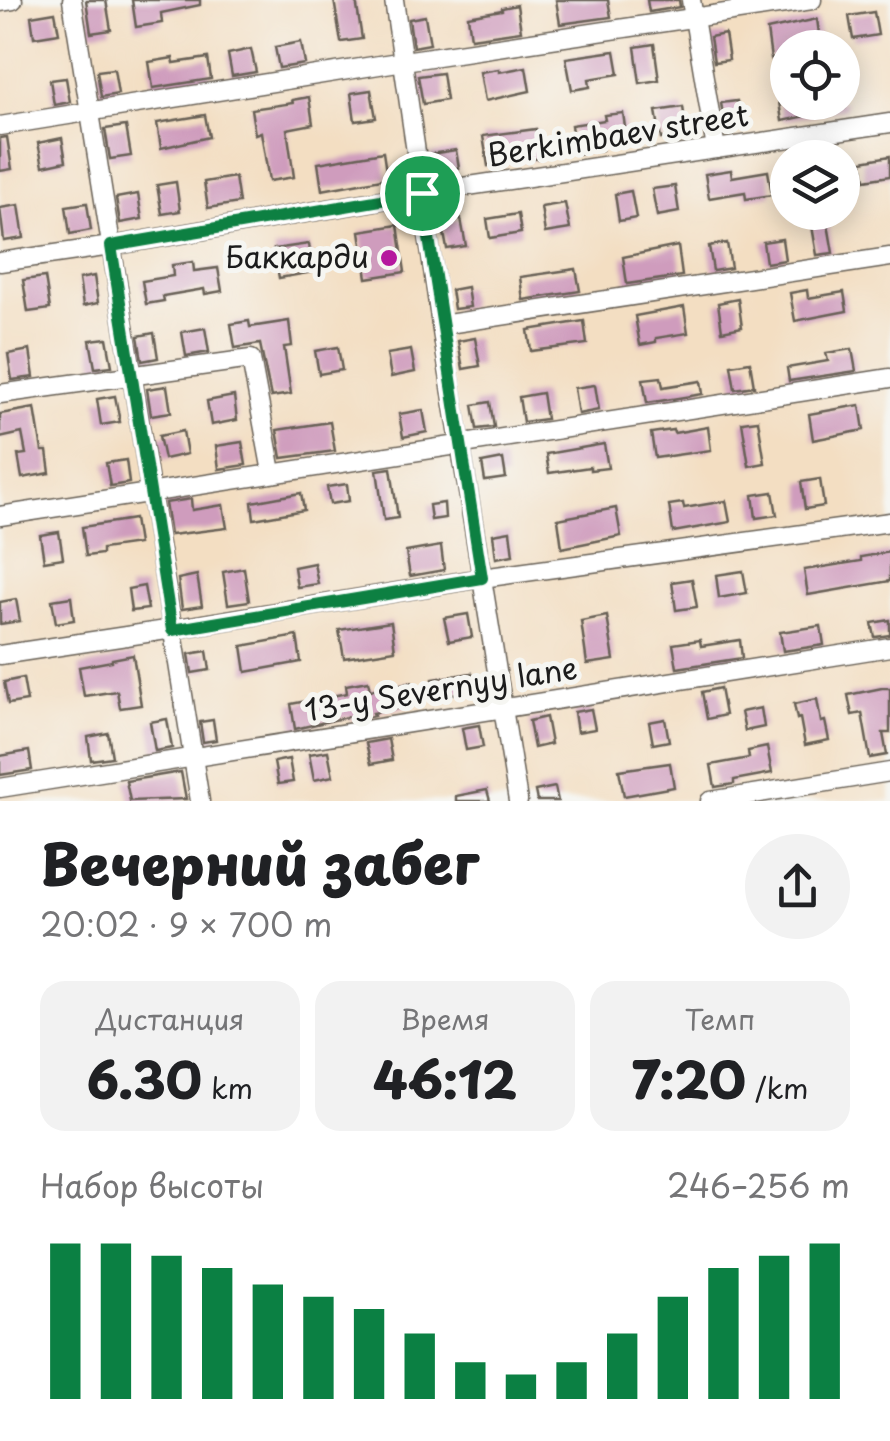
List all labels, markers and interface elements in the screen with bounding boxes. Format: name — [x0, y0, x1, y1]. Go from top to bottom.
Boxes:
map controls — [770, 30, 860, 230]
button: locate — [770, 30, 860, 120]
street label: Berkimbaev street — [484, 91, 751, 176]
button: layers — [770, 140, 860, 230]
pin — [380, 151, 465, 236]
icon: arrive — [395, 166, 450, 221]
place label: Баккарди — [225, 233, 369, 278]
marker: Баккарди — [378, 247, 400, 269]
street label: 13-y Severnyy lane — [301, 644, 580, 731]
text: Вечерний забег — [40, 821, 479, 904]
button: share — [745, 834, 850, 939]
text: 20:02 · 9 × 700 m — [40, 900, 332, 948]
text: Дистанция — [96, 997, 244, 1040]
text: Время — [400, 997, 490, 1040]
text: Темп — [685, 997, 755, 1040]
text: 6.30 — [87, 1040, 202, 1116]
text: 46:12 — [373, 1040, 517, 1116]
text: 7:20 — [631, 1040, 746, 1116]
text: km — [202, 1066, 253, 1109]
text: /km — [746, 1066, 809, 1109]
text: Набор высоты — [40, 1161, 264, 1209]
text: 246–256 m — [667, 1161, 850, 1209]

